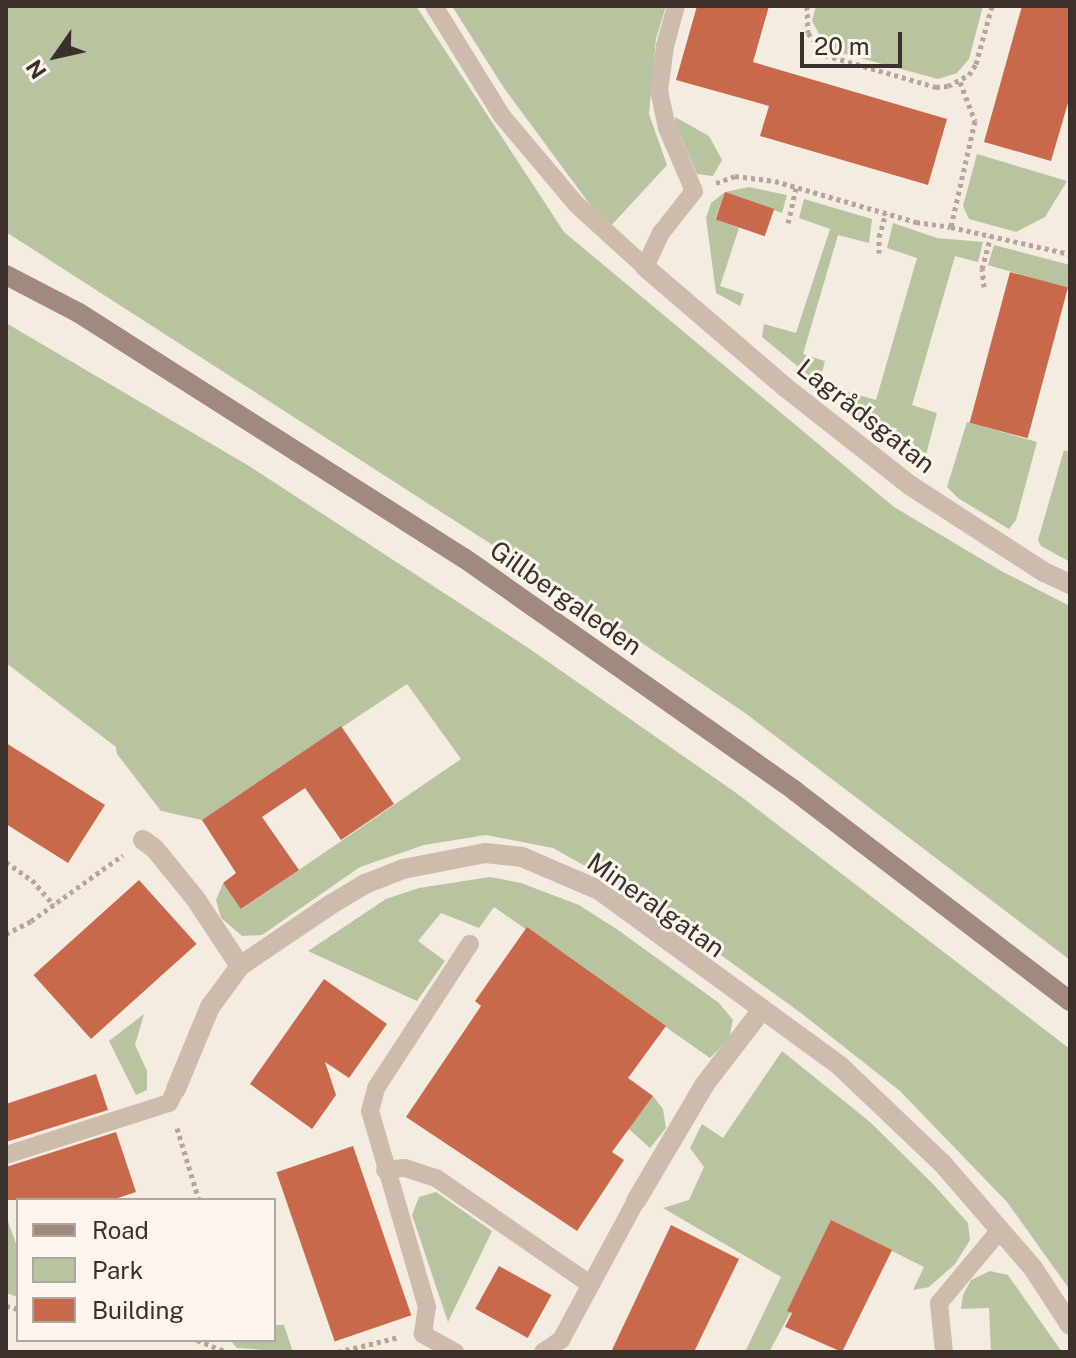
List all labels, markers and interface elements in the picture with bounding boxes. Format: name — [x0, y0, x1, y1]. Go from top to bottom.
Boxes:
north arrow — [16, 16, 96, 96]
scale bar — [804, 16, 906, 66]
text: 20 m — [814, 32, 870, 60]
text: N — [21, 55, 52, 84]
street label: Lagrådsgatan — [791, 352, 941, 480]
street label: Gillbergaleden — [484, 534, 648, 662]
street label: Mineralgatan — [581, 846, 731, 964]
legend — [16, 1198, 276, 1342]
text: Road — [92, 1216, 149, 1244]
text: Park — [92, 1256, 143, 1284]
text: Building — [92, 1296, 184, 1324]

